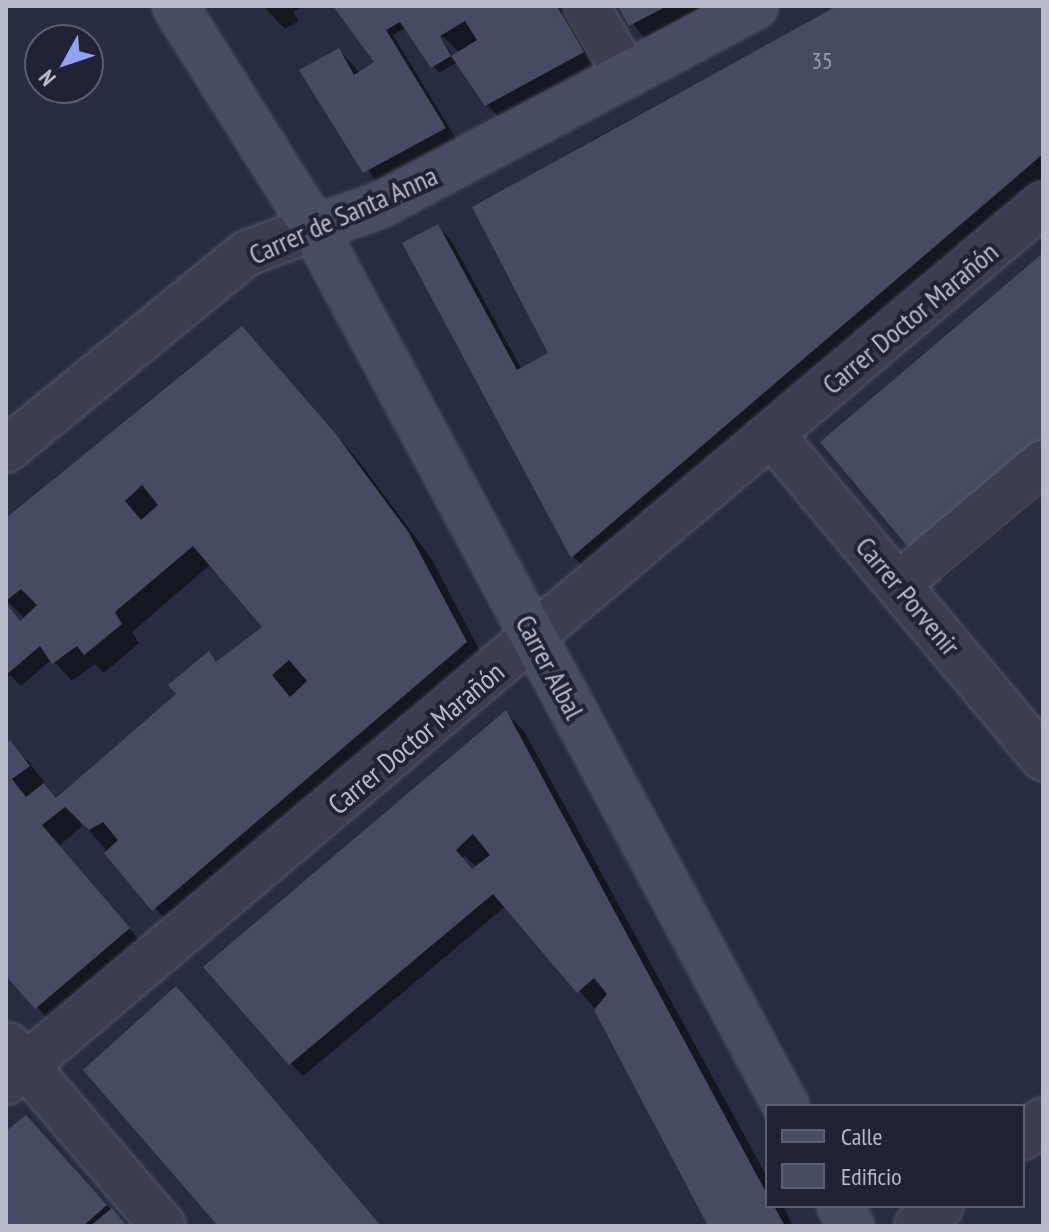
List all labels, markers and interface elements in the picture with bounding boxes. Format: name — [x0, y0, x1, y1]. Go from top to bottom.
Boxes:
north arrow — [24, 24, 104, 104]
house number: 35 — [811, 47, 833, 75]
text: N — [33, 65, 62, 92]
street label: Carrer de Santa Anna — [243, 158, 443, 272]
street label: Carrer Doctor Marañón — [815, 235, 1005, 401]
street label: Carrer Porvenir — [849, 530, 967, 662]
street label: Carrer Albal — [508, 609, 592, 725]
street label: Carrer Doctor Marañón — [321, 655, 511, 821]
legend — [765, 1104, 1025, 1208]
text: Calle — [841, 1121, 882, 1152]
text: Edificio — [841, 1161, 902, 1192]

